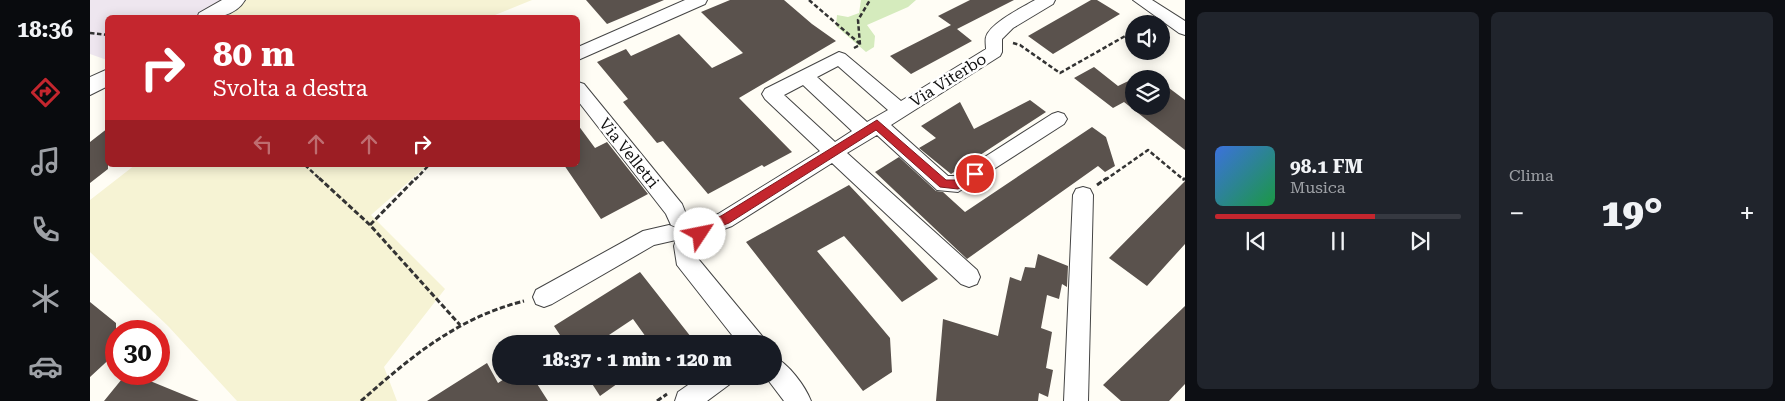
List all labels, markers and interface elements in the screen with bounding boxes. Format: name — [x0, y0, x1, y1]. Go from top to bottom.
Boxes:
map controls — [1125, 15, 1170, 115]
button: sound — [1125, 15, 1170, 60]
text: 18:36 — [17, 17, 73, 42]
text: 80 m — [213, 34, 295, 75]
icon: right — [130, 35, 195, 100]
street label: Via Viterbo — [906, 49, 990, 111]
button: layers — [1125, 70, 1170, 115]
icon: directions — [28, 75, 63, 110]
text: Svolta a destra — [213, 76, 368, 101]
street label: Via Velletri — [595, 114, 663, 192]
icon: left — [249, 130, 277, 158]
icon: ahead — [302, 130, 330, 158]
icon: ahead — [355, 130, 383, 158]
icon: right — [408, 130, 436, 158]
icon: music — [28, 144, 63, 179]
pin — [954, 153, 996, 195]
text: 98.1 FM — [1290, 155, 1363, 178]
icon: arrive — [961, 160, 989, 188]
text: Clima — [1509, 166, 1554, 185]
text: Musica — [1290, 178, 1345, 197]
text: 19° — [1601, 191, 1663, 235]
text: − — [1509, 197, 1525, 230]
text: + — [1739, 197, 1755, 230]
position arrow — [673, 207, 725, 259]
icon: phone — [28, 212, 63, 247]
icon: previous — [1242, 227, 1270, 255]
icon: pause — [1324, 227, 1352, 255]
icon: next — [1406, 227, 1434, 255]
icon: climate — [28, 281, 63, 316]
speed limit sign: 30 — [105, 320, 170, 385]
text: 18:37 · 1 min · 120 m — [542, 348, 732, 371]
icon: car — [28, 349, 63, 384]

